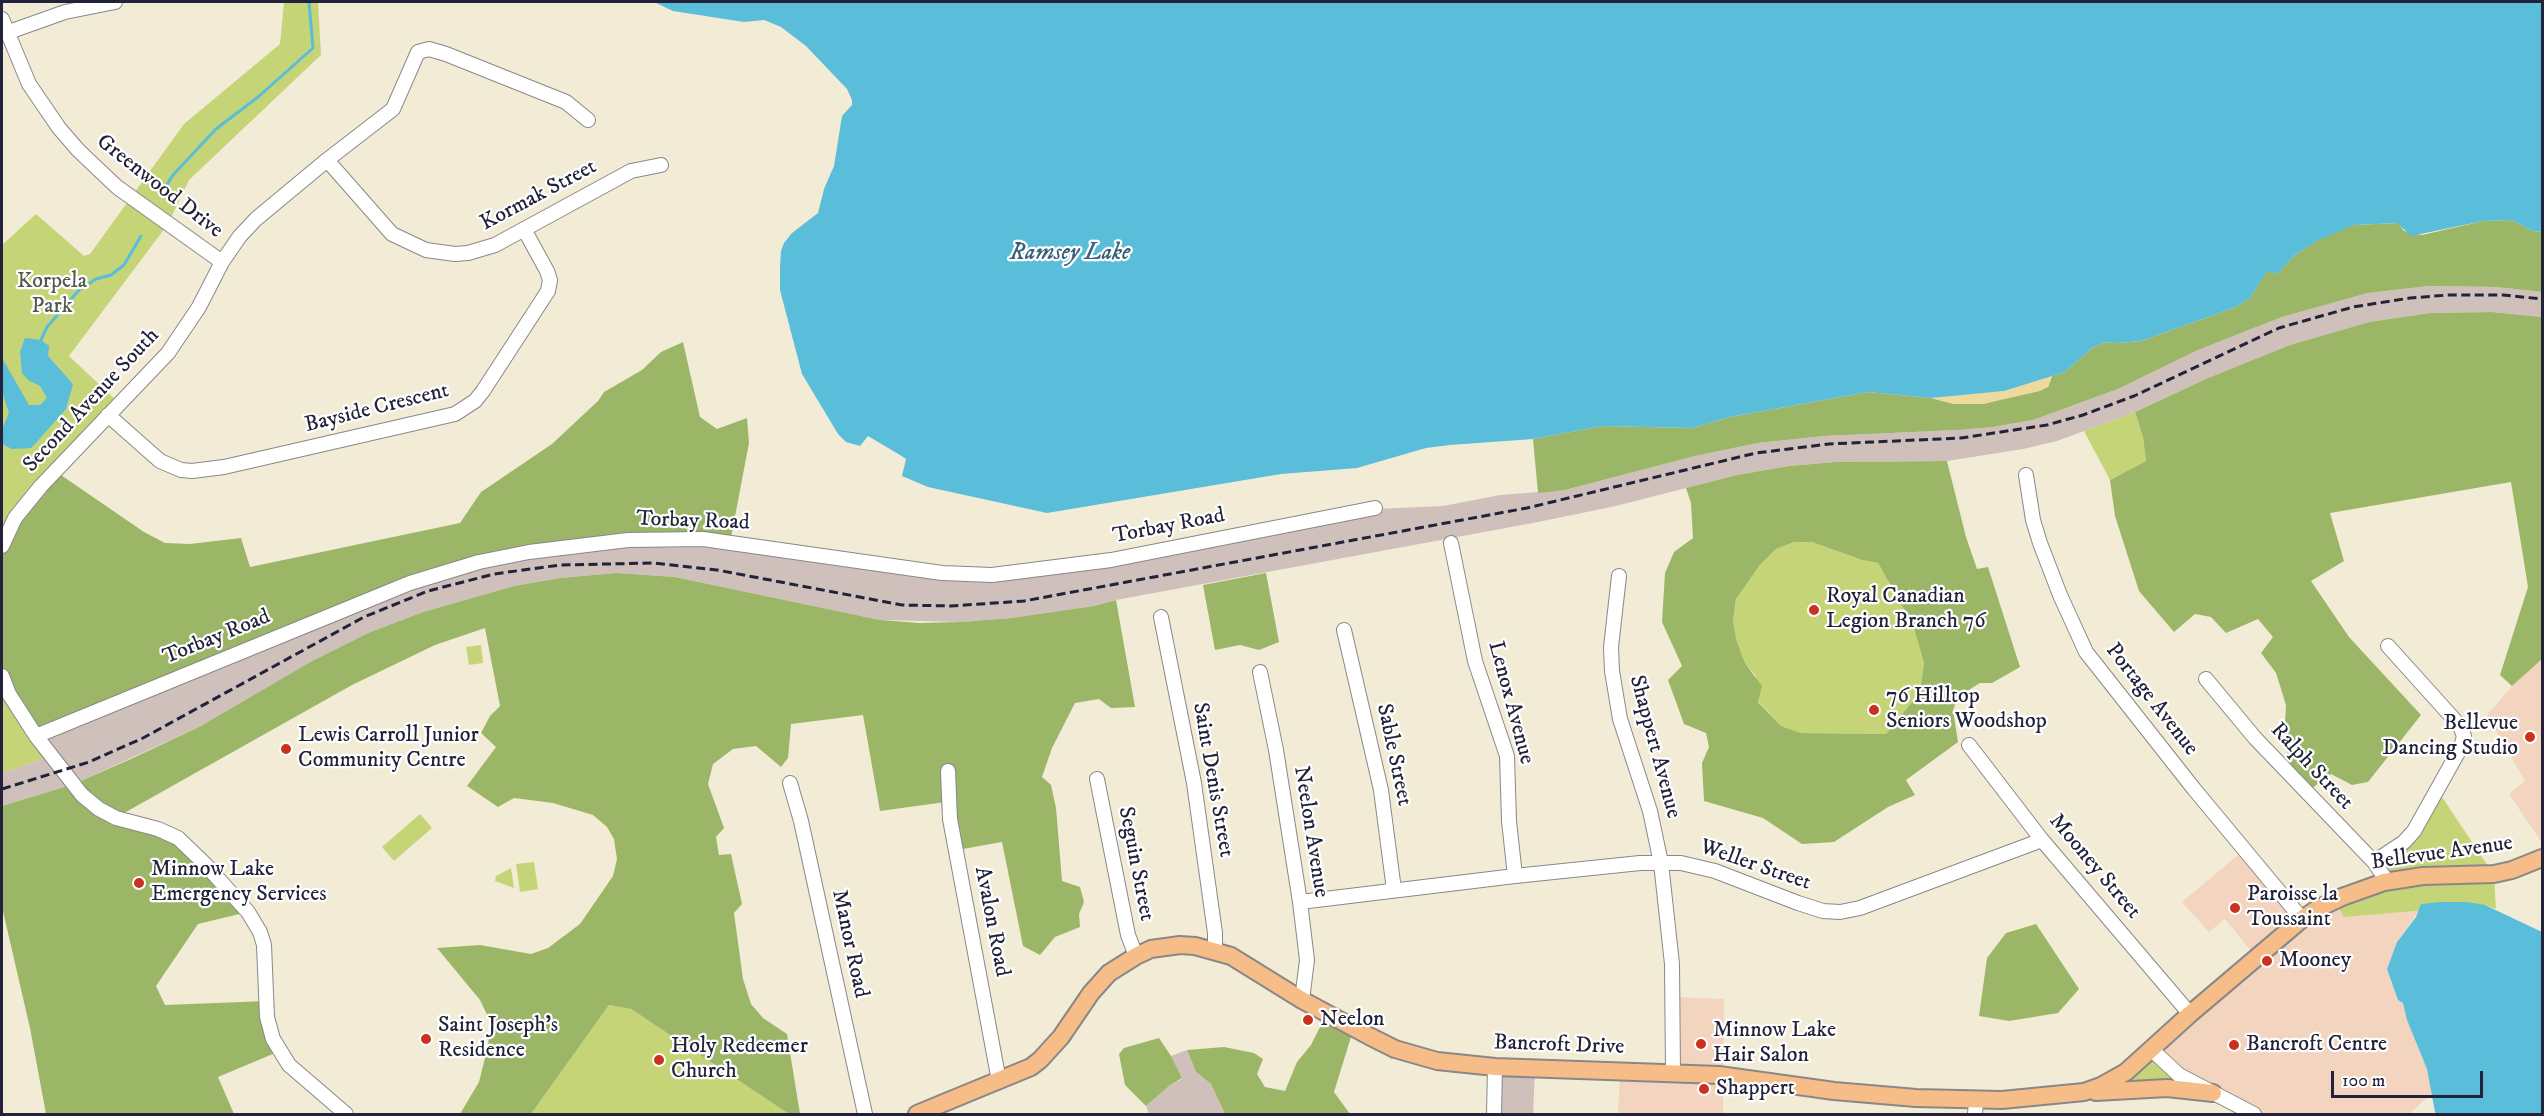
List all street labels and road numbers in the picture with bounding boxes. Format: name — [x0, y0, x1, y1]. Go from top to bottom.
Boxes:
street label: Greenwood Drive — [90, 129, 228, 245]
street label: Kormak Street — [476, 154, 602, 238]
street label: Second Avenue South — [18, 323, 166, 479]
street label: Bayside Crescent — [302, 378, 452, 440]
street label: Torbay Road — [1111, 503, 1227, 551]
street label: Torbay Road — [636, 507, 750, 537]
street label: Torbay Road — [159, 605, 275, 671]
street label: Portage Avenue — [2099, 638, 2203, 762]
street label: Lenox Avenue — [1481, 639, 1539, 767]
street label: Shappert Avenue — [1622, 673, 1686, 821]
street label: Saint Denis Street — [1185, 701, 1239, 859]
street label: Sable Street — [1369, 702, 1417, 808]
street label: Ralph Street — [2264, 718, 2358, 816]
street label: Neelon Avenue — [1287, 764, 1333, 900]
street label: Seguin Street — [1111, 805, 1159, 923]
street label: Mooney Street — [2042, 809, 2146, 925]
street label: Bellevue Avenue — [2369, 831, 2515, 877]
street label: Weller Street — [1696, 835, 1814, 897]
street label: Avalon Road — [967, 865, 1015, 979]
street label: Manor Road — [825, 887, 873, 1001]
street label: Bancroft Drive — [1493, 1031, 1625, 1061]

